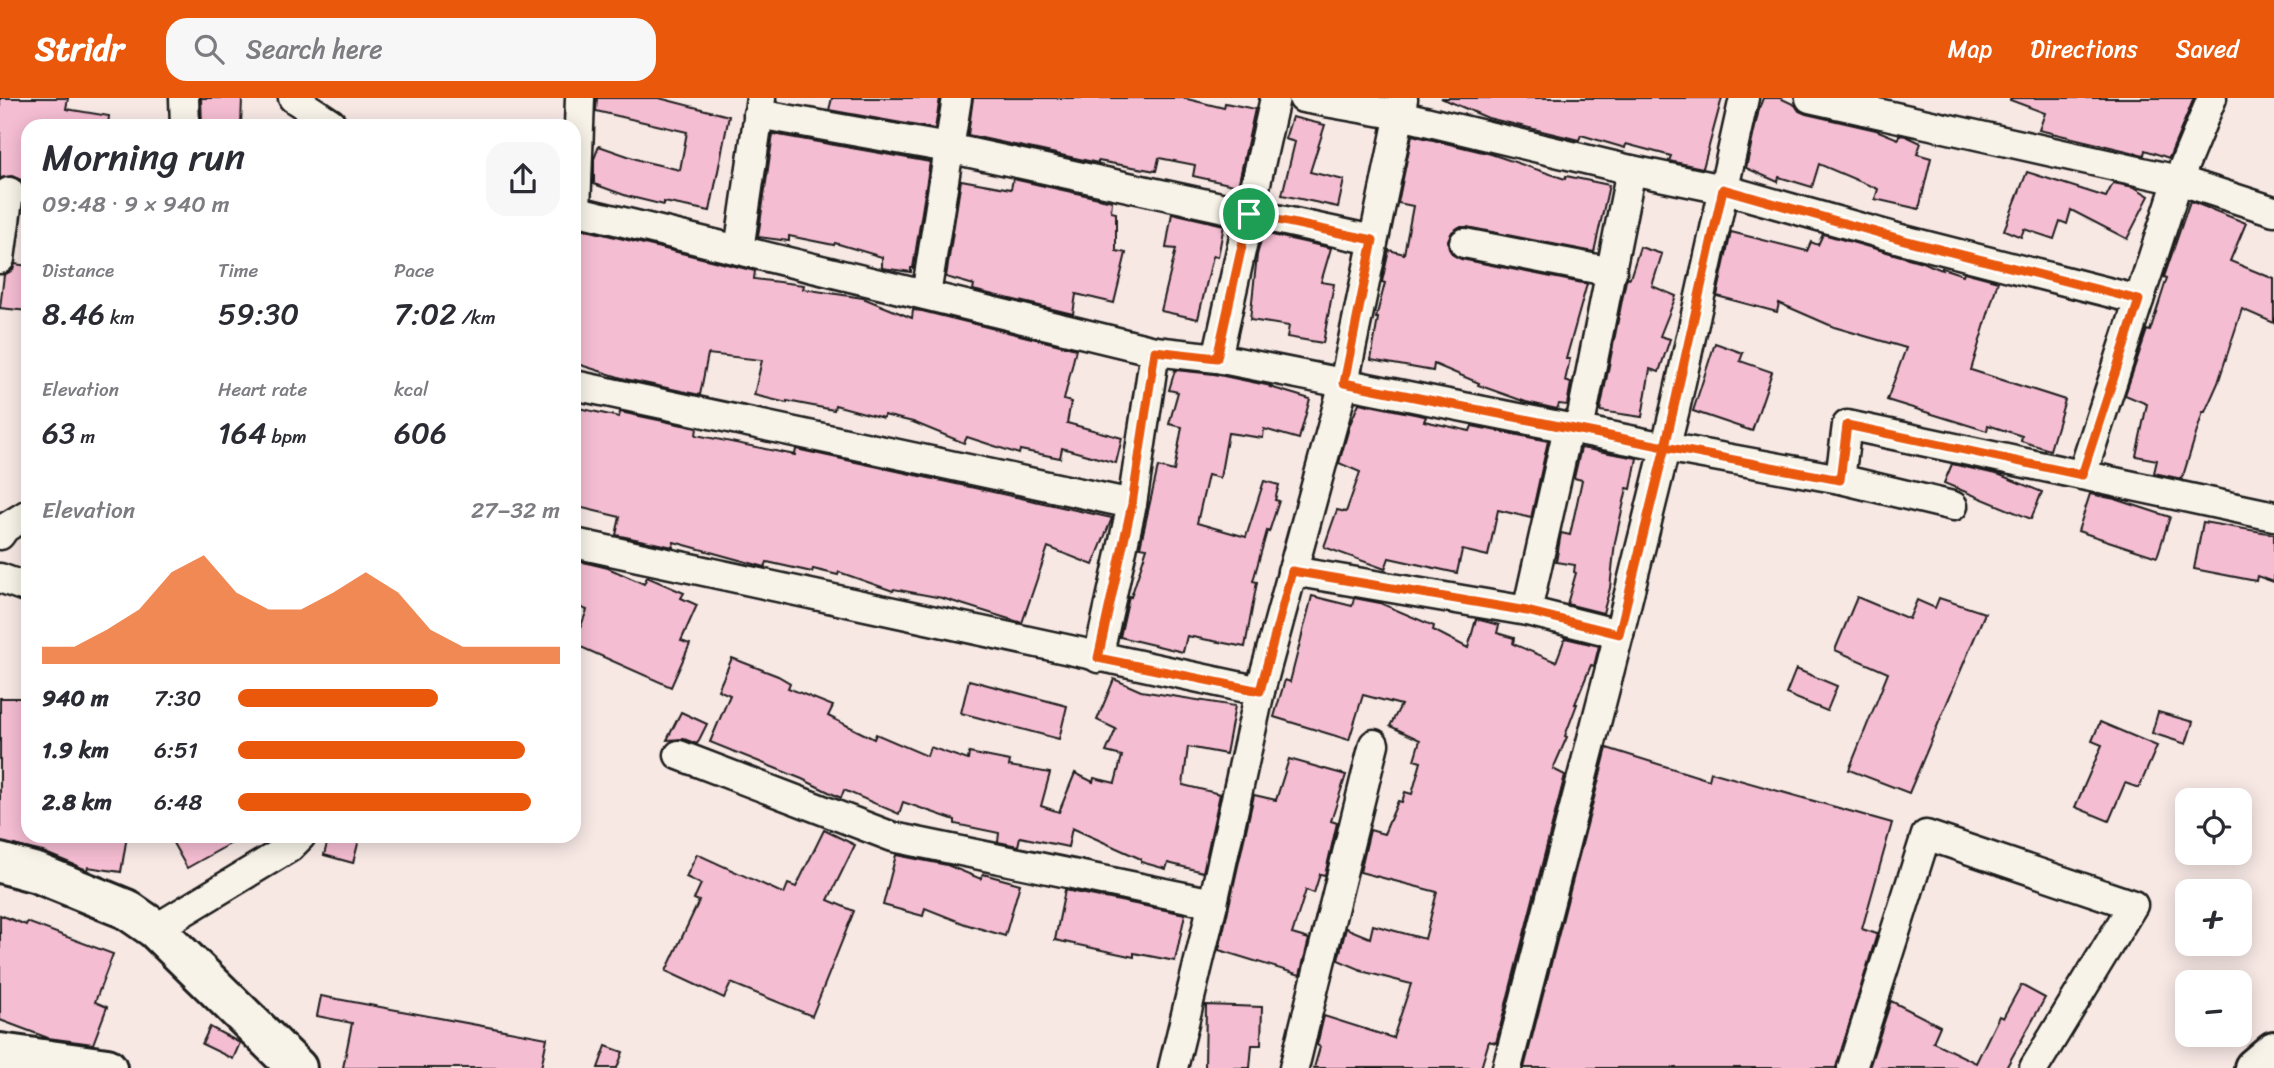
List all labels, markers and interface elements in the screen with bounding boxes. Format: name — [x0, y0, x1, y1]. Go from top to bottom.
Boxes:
search box — [166, 18, 656, 81]
text: Stridr — [35, 20, 124, 78]
text: Search here — [246, 26, 383, 72]
text: Map — [1948, 28, 1992, 70]
text: Directions — [2030, 28, 2138, 70]
text: Saved — [2176, 28, 2239, 70]
icon: search — [190, 30, 228, 68]
text: Morning run — [42, 124, 245, 191]
button: share — [486, 142, 560, 216]
text: 09:48 · 9 × 940 m — [42, 184, 230, 225]
pin — [1219, 184, 1279, 244]
icon: arrive — [1230, 195, 1268, 233]
text: Distance — [42, 254, 114, 287]
text: Time — [218, 254, 258, 287]
text: Pace — [394, 254, 434, 287]
text: 8.46 — [42, 287, 105, 341]
text: 59:30 — [218, 287, 299, 341]
text: 7:02 — [394, 287, 456, 341]
text: km — [105, 301, 135, 334]
text: /km — [456, 301, 496, 334]
text: Elevation — [42, 373, 119, 406]
text: Heart rate — [218, 373, 307, 406]
text: kcal — [394, 373, 429, 406]
text: 63 — [42, 406, 76, 460]
text: 164 — [218, 406, 267, 460]
text: 606 — [394, 406, 447, 460]
text: m — [76, 420, 95, 453]
text: bpm — [267, 420, 307, 453]
text: Elevation — [42, 490, 135, 531]
text: 27–32 m — [471, 490, 560, 531]
text: 940 m — [42, 678, 109, 719]
text: 7:30 — [154, 678, 201, 719]
text: 1.9 km — [42, 730, 109, 771]
text: 6:51 — [154, 730, 198, 771]
text: 2.8 km — [42, 782, 112, 823]
text: 6:48 — [154, 782, 202, 823]
map controls — [2175, 788, 2252, 1047]
button: locate — [2175, 788, 2252, 865]
button: + — [2175, 879, 2252, 956]
button: − — [2175, 970, 2252, 1047]

